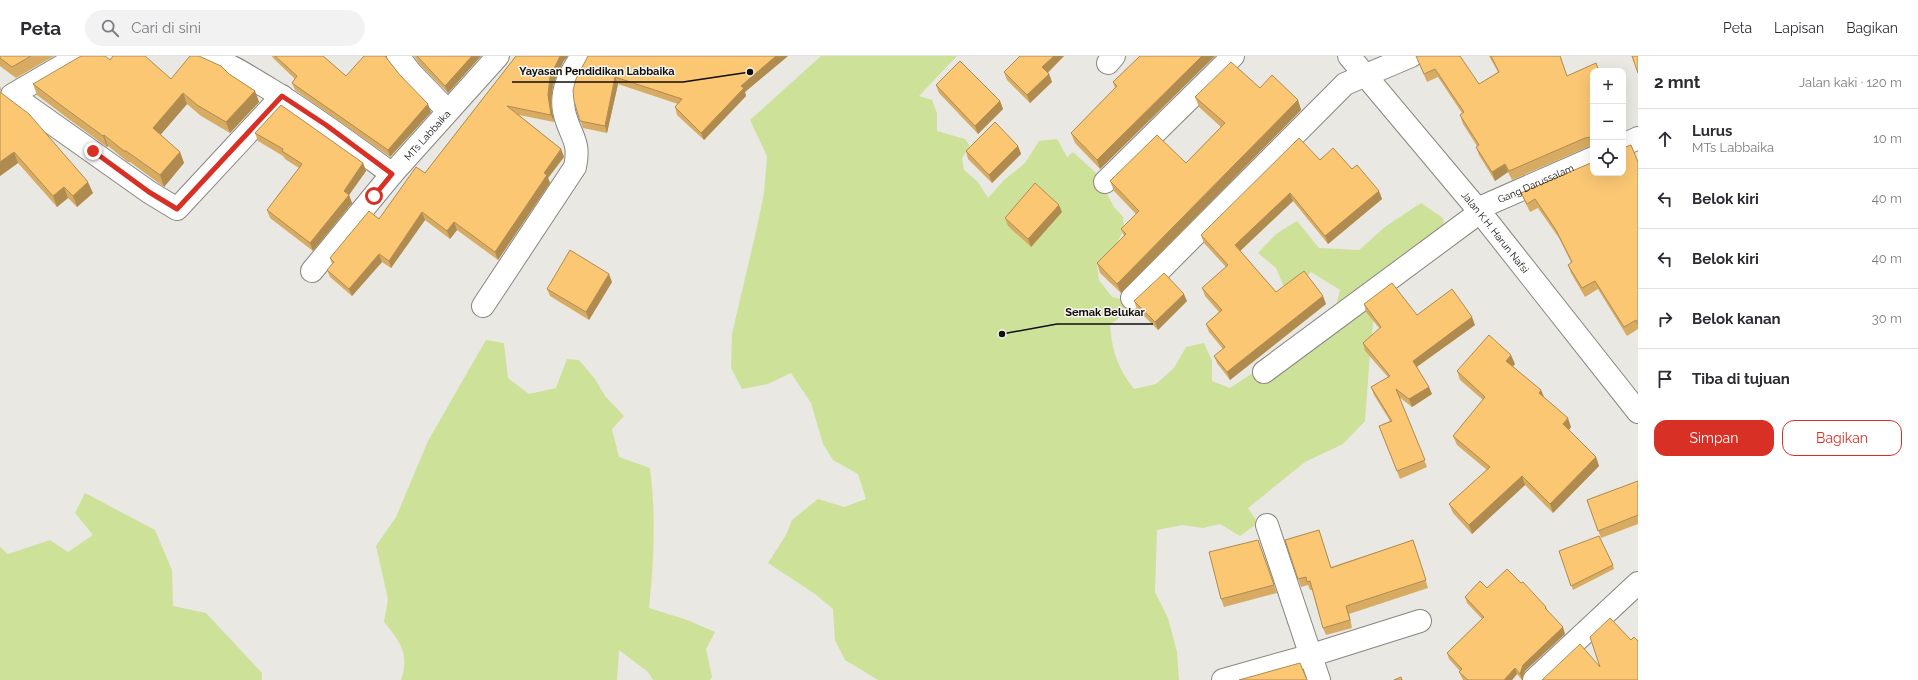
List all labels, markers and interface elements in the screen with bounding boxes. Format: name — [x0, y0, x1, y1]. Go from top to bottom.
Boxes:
search box — [85, 10, 365, 46]
text: Peta — [20, 17, 61, 39]
icon: search — [99, 17, 121, 39]
text: Cari di sini — [131, 19, 201, 37]
text: Peta — [1723, 20, 1752, 36]
text: Lapisan — [1774, 20, 1824, 36]
text: Bagikan — [1846, 20, 1898, 36]
callout: Yayasan Pendidikan Labbaika — [512, 59, 683, 82]
text: Yayasan Pendidikan Labbaika — [519, 65, 675, 78]
map controls — [1590, 68, 1626, 176]
button: + — [1590, 68, 1626, 104]
text: 2 mnt — [1654, 72, 1700, 92]
text: Jalan kaki · 120 m — [1799, 75, 1902, 90]
button: − — [1590, 104, 1626, 140]
street label: MTs Labbaika — [402, 108, 453, 163]
text: Lurus — [1692, 122, 1733, 140]
icon: ahead — [1654, 128, 1676, 150]
text: 10 m — [1873, 131, 1902, 146]
button: locate — [1590, 140, 1626, 176]
text: MTs Labbaika — [1692, 140, 1774, 155]
route end — [84, 142, 102, 160]
street label: Gang Darussalam — [1496, 162, 1575, 205]
route start — [365, 187, 383, 205]
icon: left — [1654, 188, 1676, 210]
street label: Jalan K.H. Harun Nafsi — [1459, 189, 1531, 275]
text: Belok kiri — [1692, 190, 1759, 208]
text: 40 m — [1872, 191, 1902, 206]
icon: left — [1654, 248, 1676, 270]
text: Belok kiri — [1692, 250, 1759, 268]
text: 40 m — [1872, 251, 1902, 266]
callout: Semak Belukar — [1057, 301, 1153, 324]
text: Semak Belukar — [1065, 306, 1146, 319]
icon: right — [1654, 308, 1676, 330]
text: Belok kanan — [1692, 310, 1781, 328]
text: 30 m — [1872, 311, 1902, 326]
icon: arrive — [1654, 368, 1676, 390]
text: Tiba di tujuan — [1692, 370, 1790, 388]
button: Simpan — [1654, 420, 1774, 456]
button: Bagikan — [1782, 420, 1902, 456]

